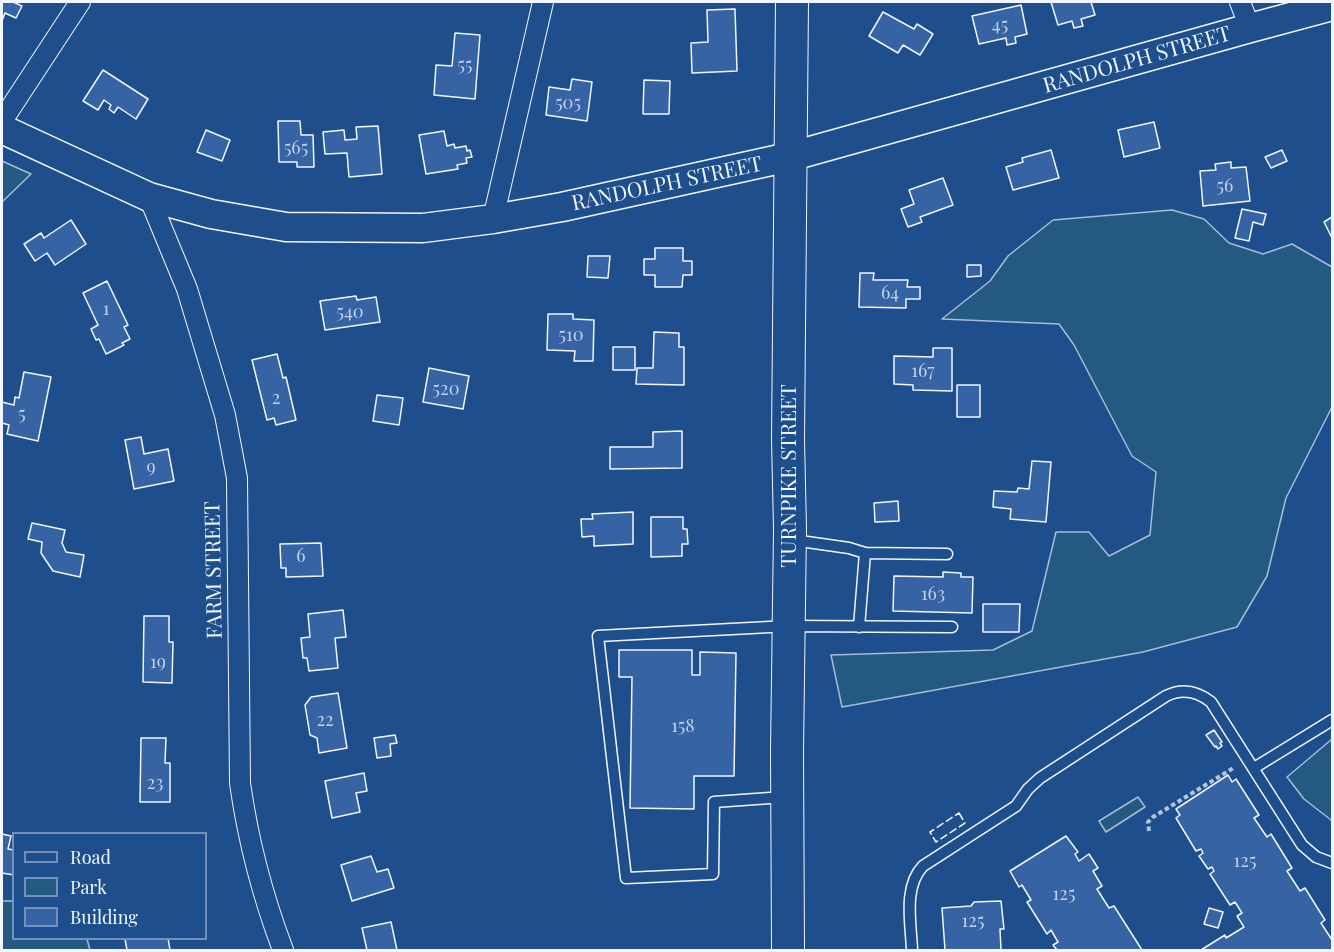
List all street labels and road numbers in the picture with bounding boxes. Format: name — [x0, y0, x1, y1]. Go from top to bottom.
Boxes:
street label: RANDOLPH STREET — [1040, 21, 1234, 99]
street label: RANDOLPH STREET — [569, 151, 765, 217]
street label: TURNPIKE STREET — [776, 384, 802, 568]
street label: FARM STREET — [200, 501, 228, 639]

